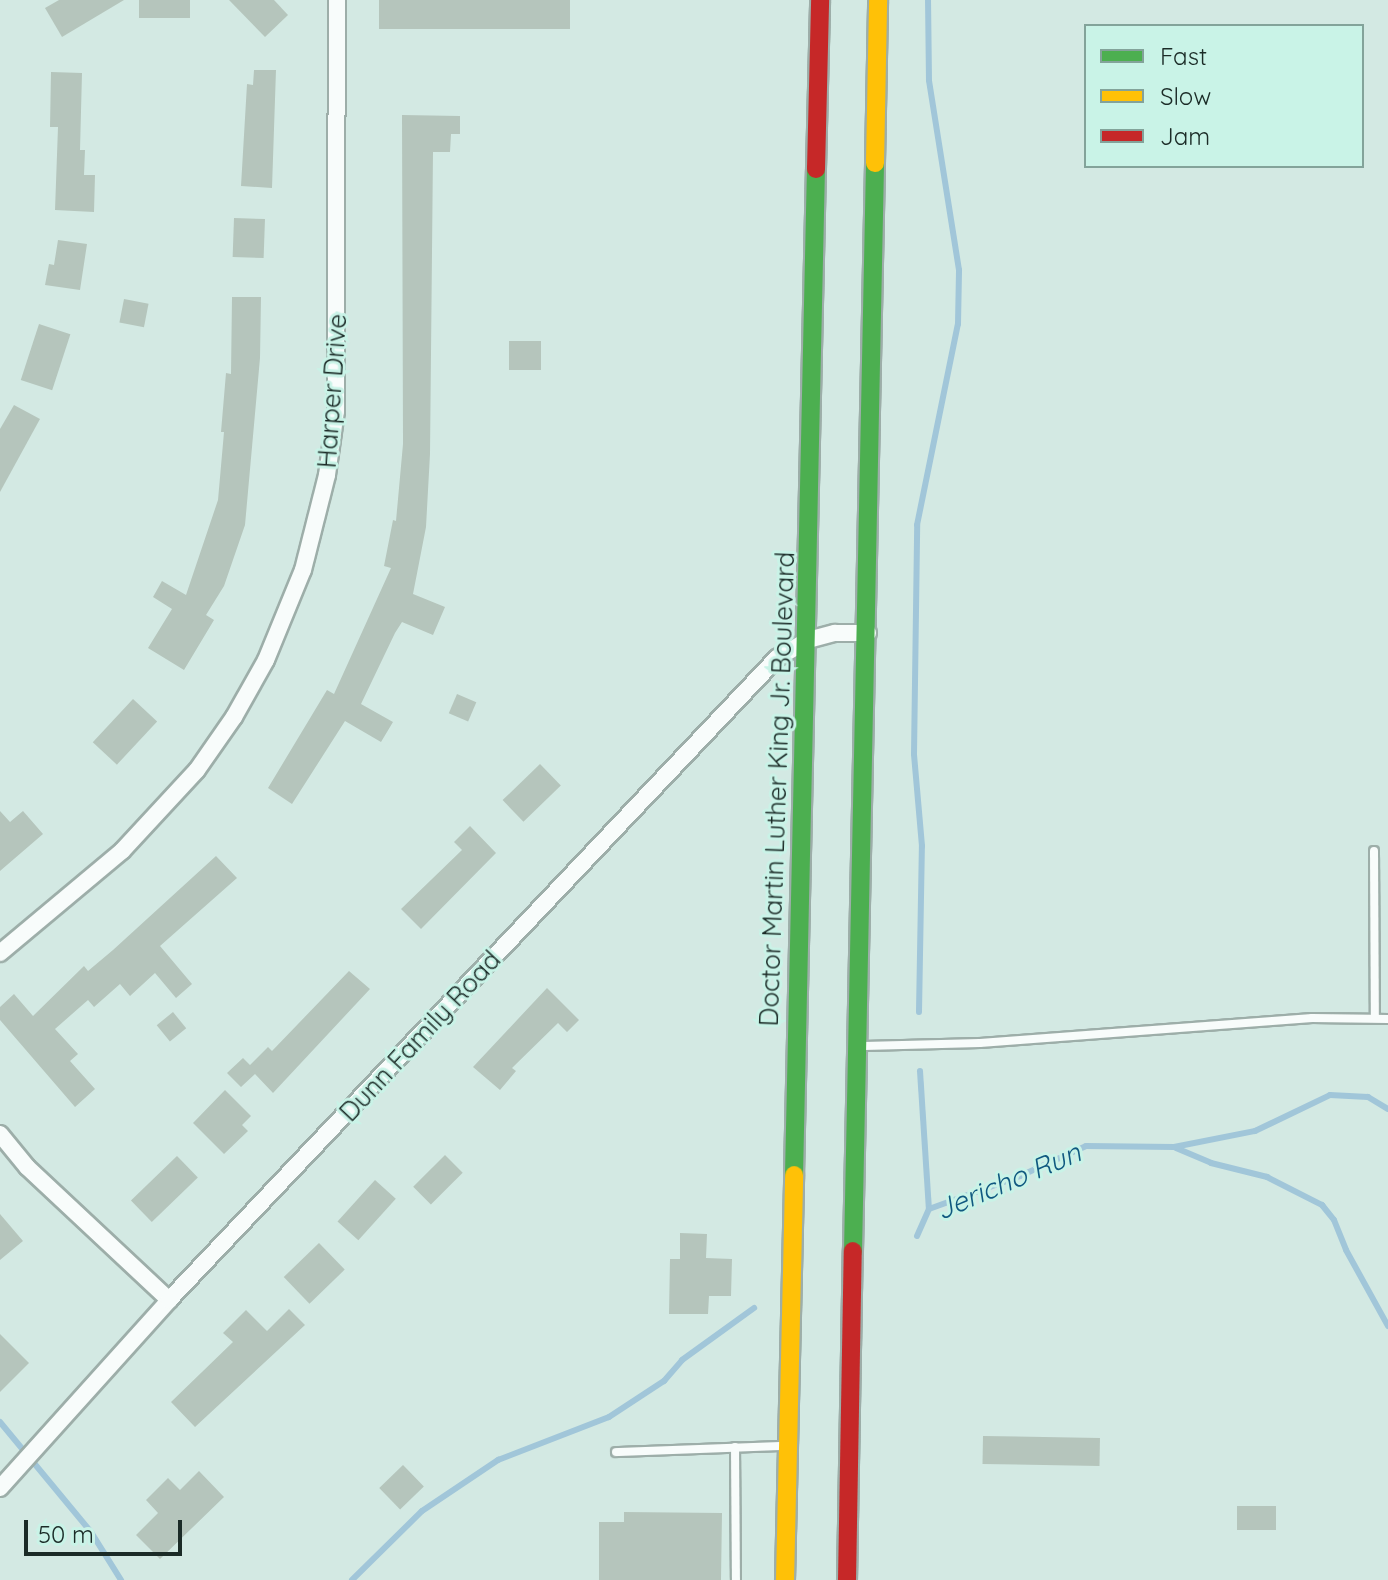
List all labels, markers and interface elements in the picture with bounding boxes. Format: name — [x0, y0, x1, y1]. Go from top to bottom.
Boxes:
legend — [1084, 24, 1364, 168]
text: Fast — [1160, 41, 1207, 71]
text: Slow — [1160, 81, 1211, 111]
text: Jam — [1160, 121, 1210, 151]
street label: Harper Drive — [311, 313, 353, 469]
street label: Doctor Martin Luther King Jr. Boulevard — [753, 551, 801, 1027]
street label: Dunn Family Road — [333, 944, 507, 1128]
water label: Jericho Run — [930, 1135, 1086, 1227]
scale bar — [28, 1504, 186, 1554]
text: 50 m — [38, 1519, 94, 1549]

